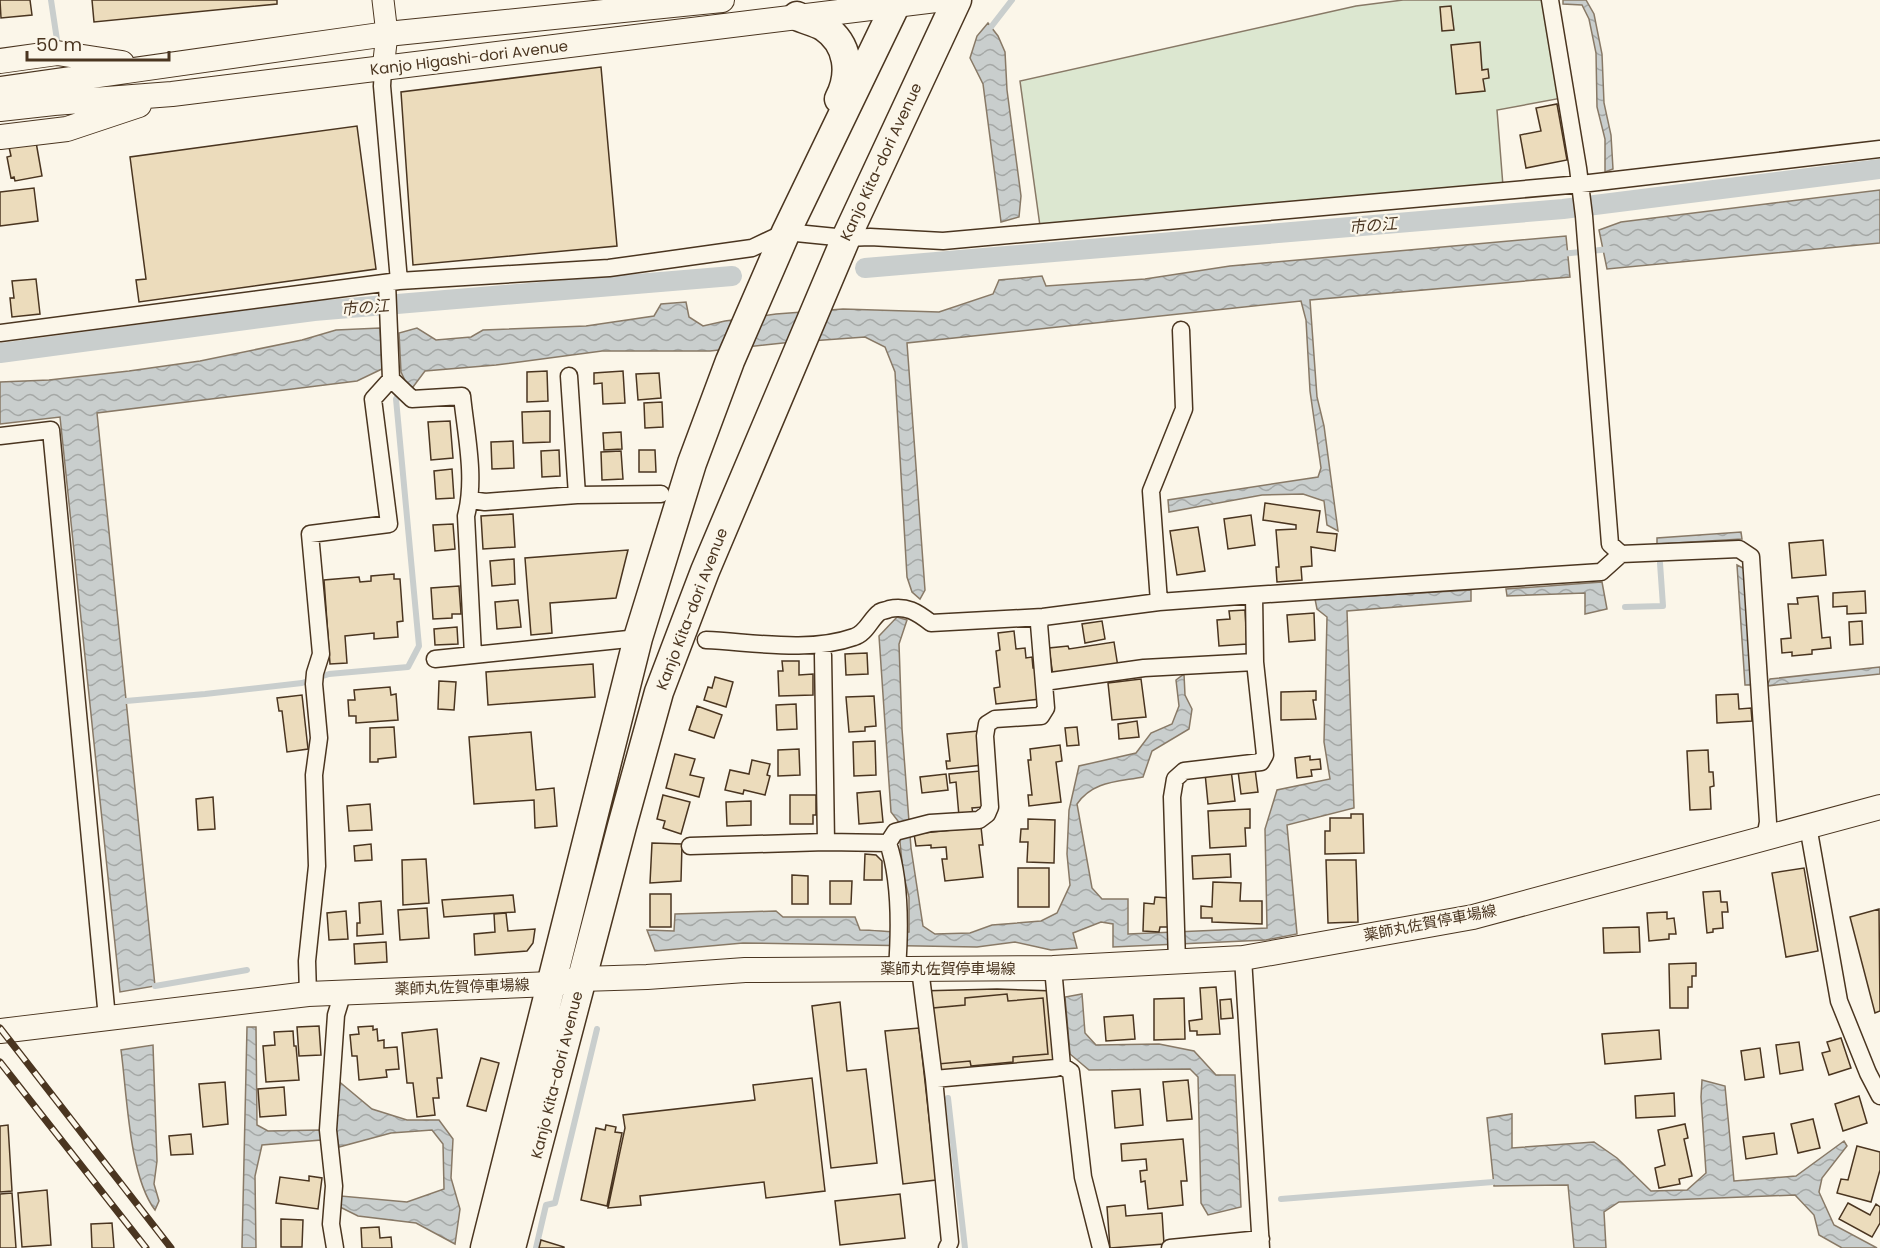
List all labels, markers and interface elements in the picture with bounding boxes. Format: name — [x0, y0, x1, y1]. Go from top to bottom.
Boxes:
scale bar — [27, 24, 170, 62]
text: 50 m — [36, 32, 82, 57]
street label: Kanjo Higashi-dori Avenue — [369, 35, 569, 80]
street label: Kanjo Kita-dori Avenue — [835, 79, 926, 244]
water label: 市の江 — [1348, 212, 1400, 239]
water label: 市の江 — [340, 294, 392, 321]
street label: Kanjo Kita-dori Avenue — [651, 525, 732, 693]
street label: 薬師丸佐賀停車場線 — [1362, 899, 1498, 946]
street label: 薬師丸佐賀停車場線 — [880, 958, 1016, 979]
street label: 薬師丸佐賀停車場線 — [394, 974, 530, 999]
street label: Kanjo Kita-dori Avenue — [526, 989, 588, 1161]

